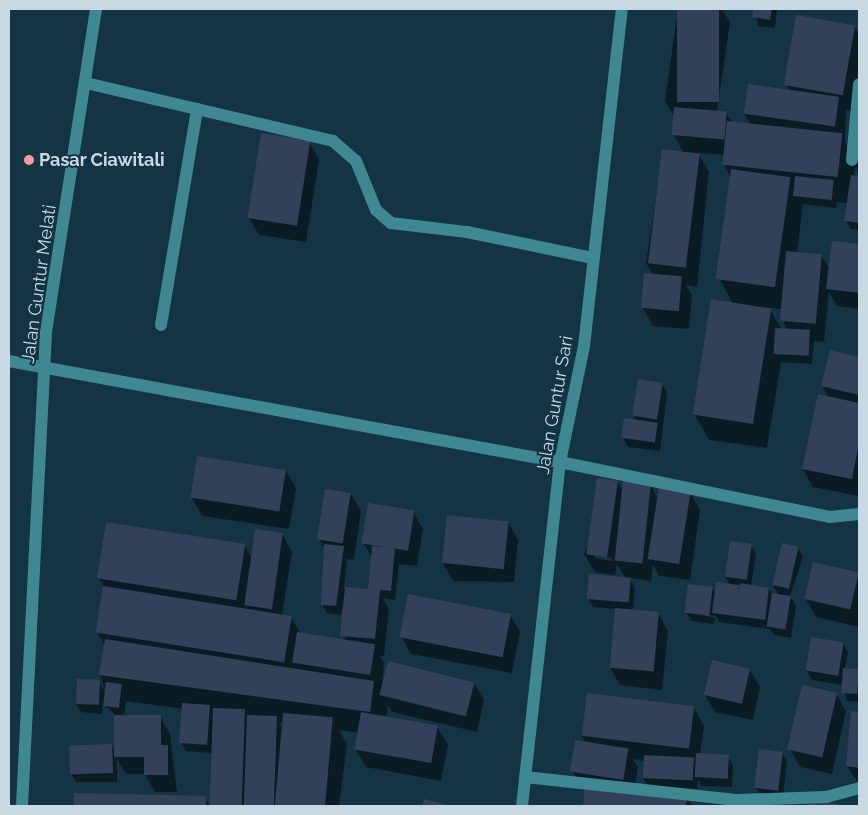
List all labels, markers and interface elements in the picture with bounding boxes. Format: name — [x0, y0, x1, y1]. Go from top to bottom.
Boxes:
place label: Pasar Ciawitali — [39, 149, 165, 171]
marker: Pasar Ciawitali — [23, 154, 35, 166]
street label: Jalan Guntur Melati — [17, 203, 61, 365]
street label: Jalan Guntur Sari — [532, 334, 578, 476]

